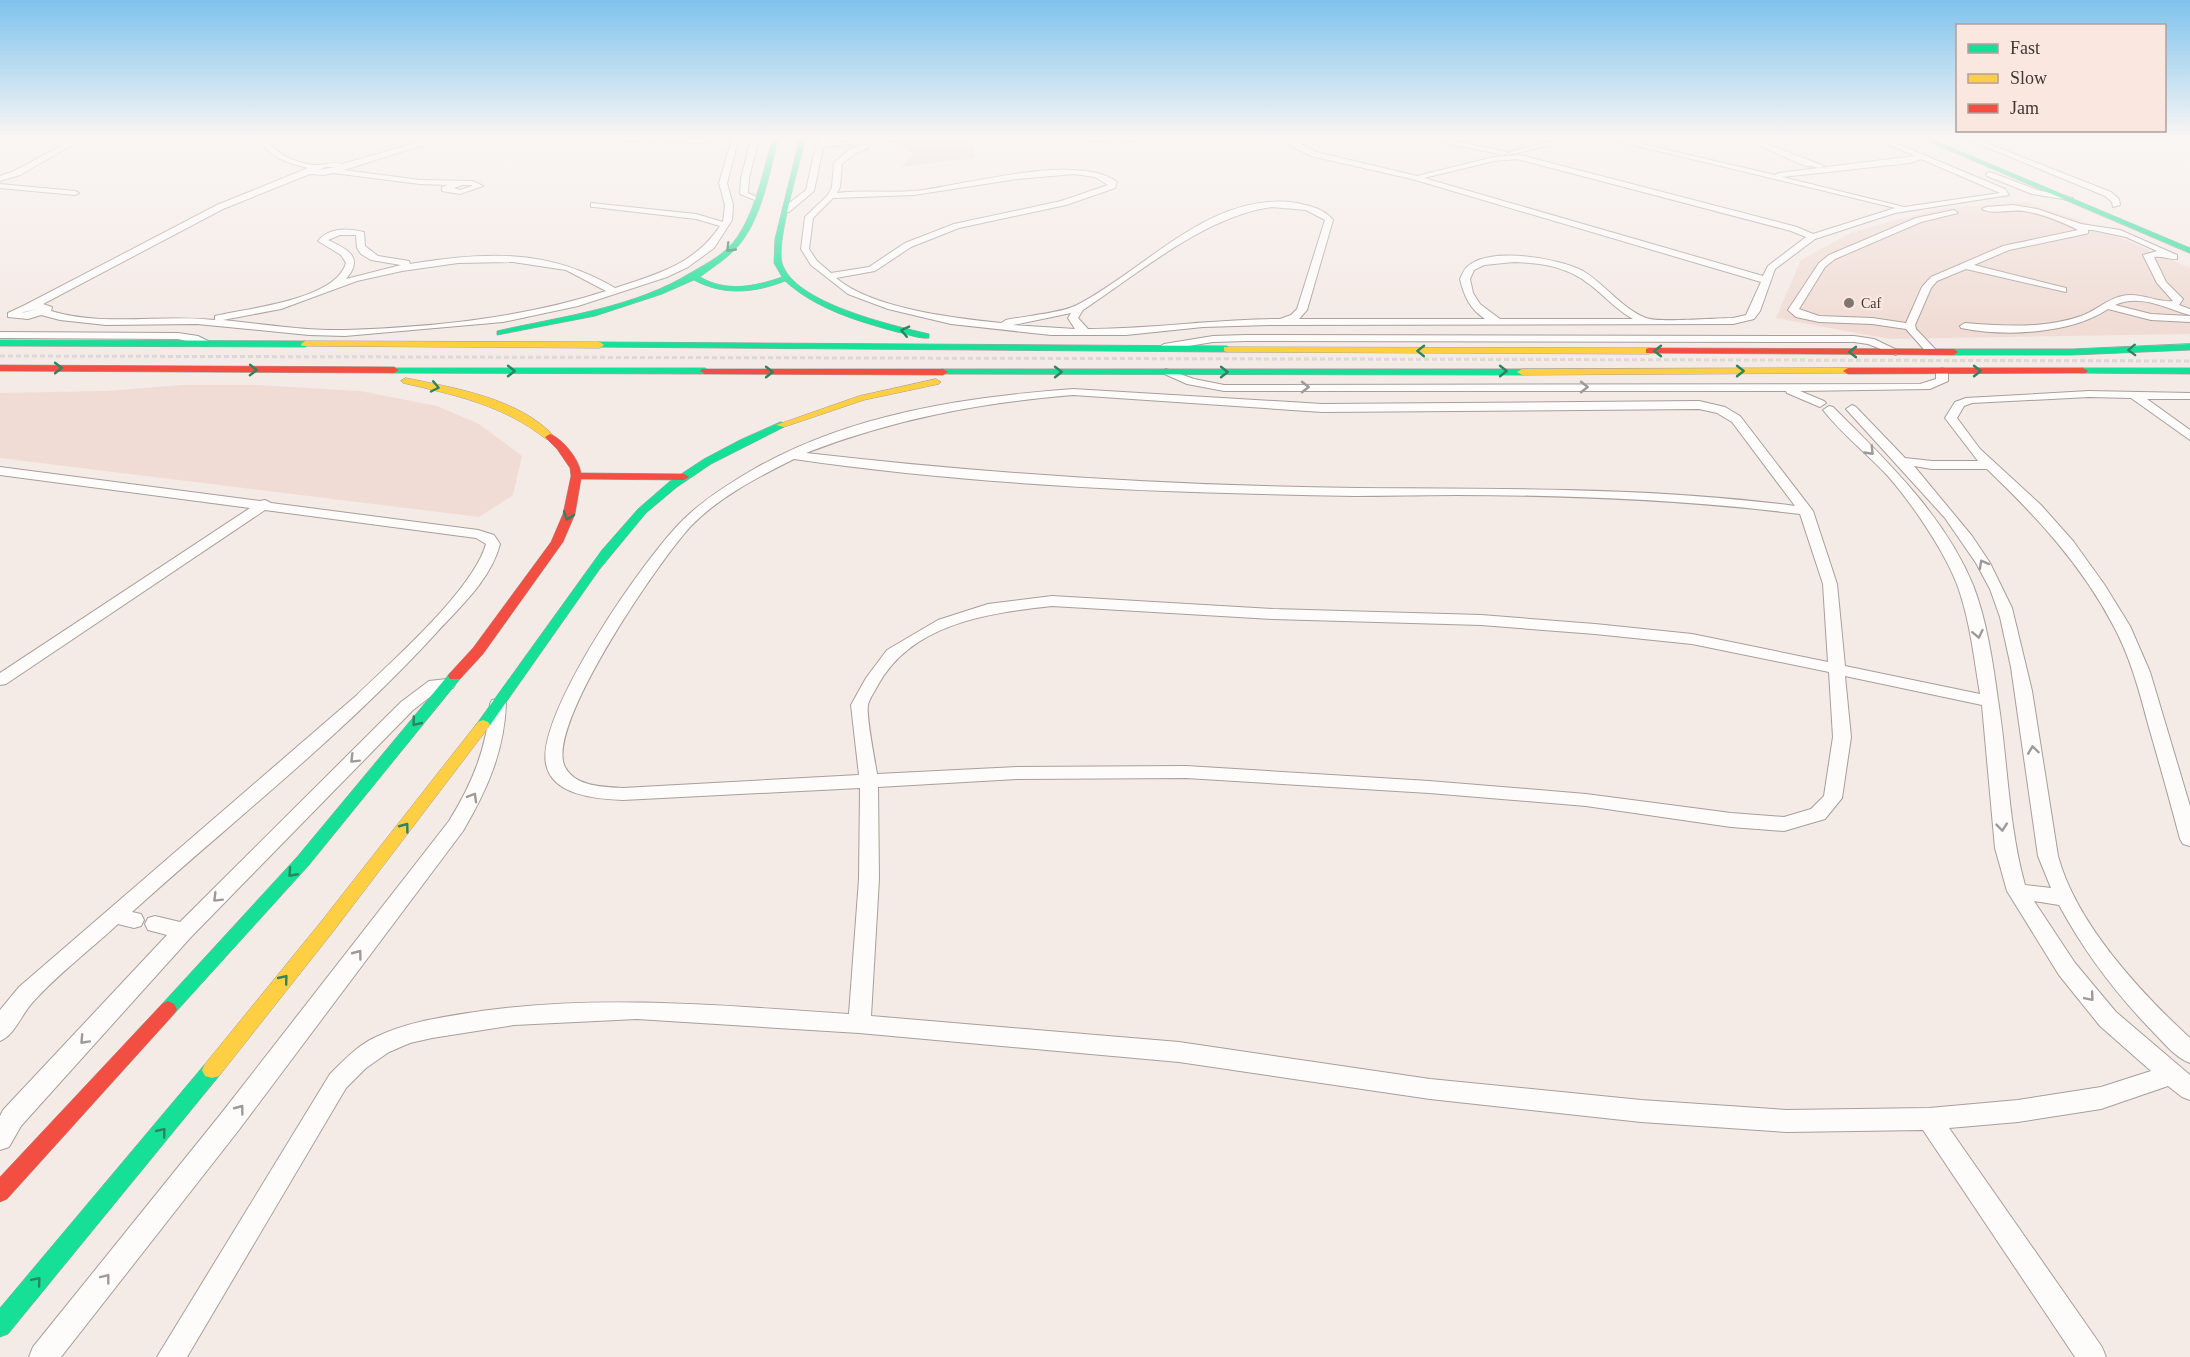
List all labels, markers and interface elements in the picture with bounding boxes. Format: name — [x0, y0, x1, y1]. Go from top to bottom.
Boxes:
legend — [1956, 24, 2166, 132]
text: Fast — [2010, 38, 2040, 58]
text: Slow — [2010, 68, 2047, 88]
text: Jam — [2010, 98, 2039, 118]
one-way arrow — [726, 242, 737, 252]
marker: Caf — [1842, 296, 1856, 310]
place label: Caf — [1861, 296, 1882, 311]
one-way arrow — [901, 326, 911, 339]
one-way arrow — [2127, 343, 2136, 356]
one-way arrow — [1416, 344, 1425, 357]
one-way arrow — [1653, 345, 1662, 358]
one-way arrow — [1848, 346, 1857, 358]
one-way arrow — [54, 362, 63, 374]
one-way arrow — [249, 364, 258, 376]
one-way arrow — [507, 365, 516, 377]
one-way arrow — [1499, 365, 1508, 377]
one-way arrow — [1736, 365, 1745, 377]
one-way arrow — [1973, 365, 1982, 377]
one-way arrow — [765, 366, 774, 378]
one-way arrow — [1053, 366, 1062, 378]
one-way arrow — [1220, 366, 1229, 378]
one-way arrow — [430, 380, 440, 393]
one-way arrow — [1301, 381, 1310, 393]
one-way arrow — [1580, 381, 1589, 393]
one-way arrow — [1863, 444, 1874, 454]
one-way arrow — [562, 510, 575, 520]
one-way arrow — [1979, 559, 1990, 570]
one-way arrow — [1971, 629, 1984, 639]
one-way arrow — [412, 716, 423, 727]
one-way arrow — [2028, 746, 2040, 755]
one-way arrow — [351, 751, 362, 762]
one-way arrow — [466, 793, 478, 803]
one-way arrow — [398, 822, 409, 833]
one-way arrow — [1996, 823, 2008, 832]
one-way arrow — [288, 866, 299, 877]
one-way arrow — [214, 890, 225, 901]
one-way arrow — [351, 950, 362, 961]
one-way arrow — [277, 975, 288, 986]
one-way arrow — [2083, 990, 2094, 1001]
one-way arrow — [80, 1033, 91, 1043]
one-way arrow — [232, 1105, 243, 1116]
one-way arrow — [155, 1127, 166, 1138]
one-way arrow — [98, 1274, 109, 1285]
one-way arrow — [30, 1277, 41, 1288]

